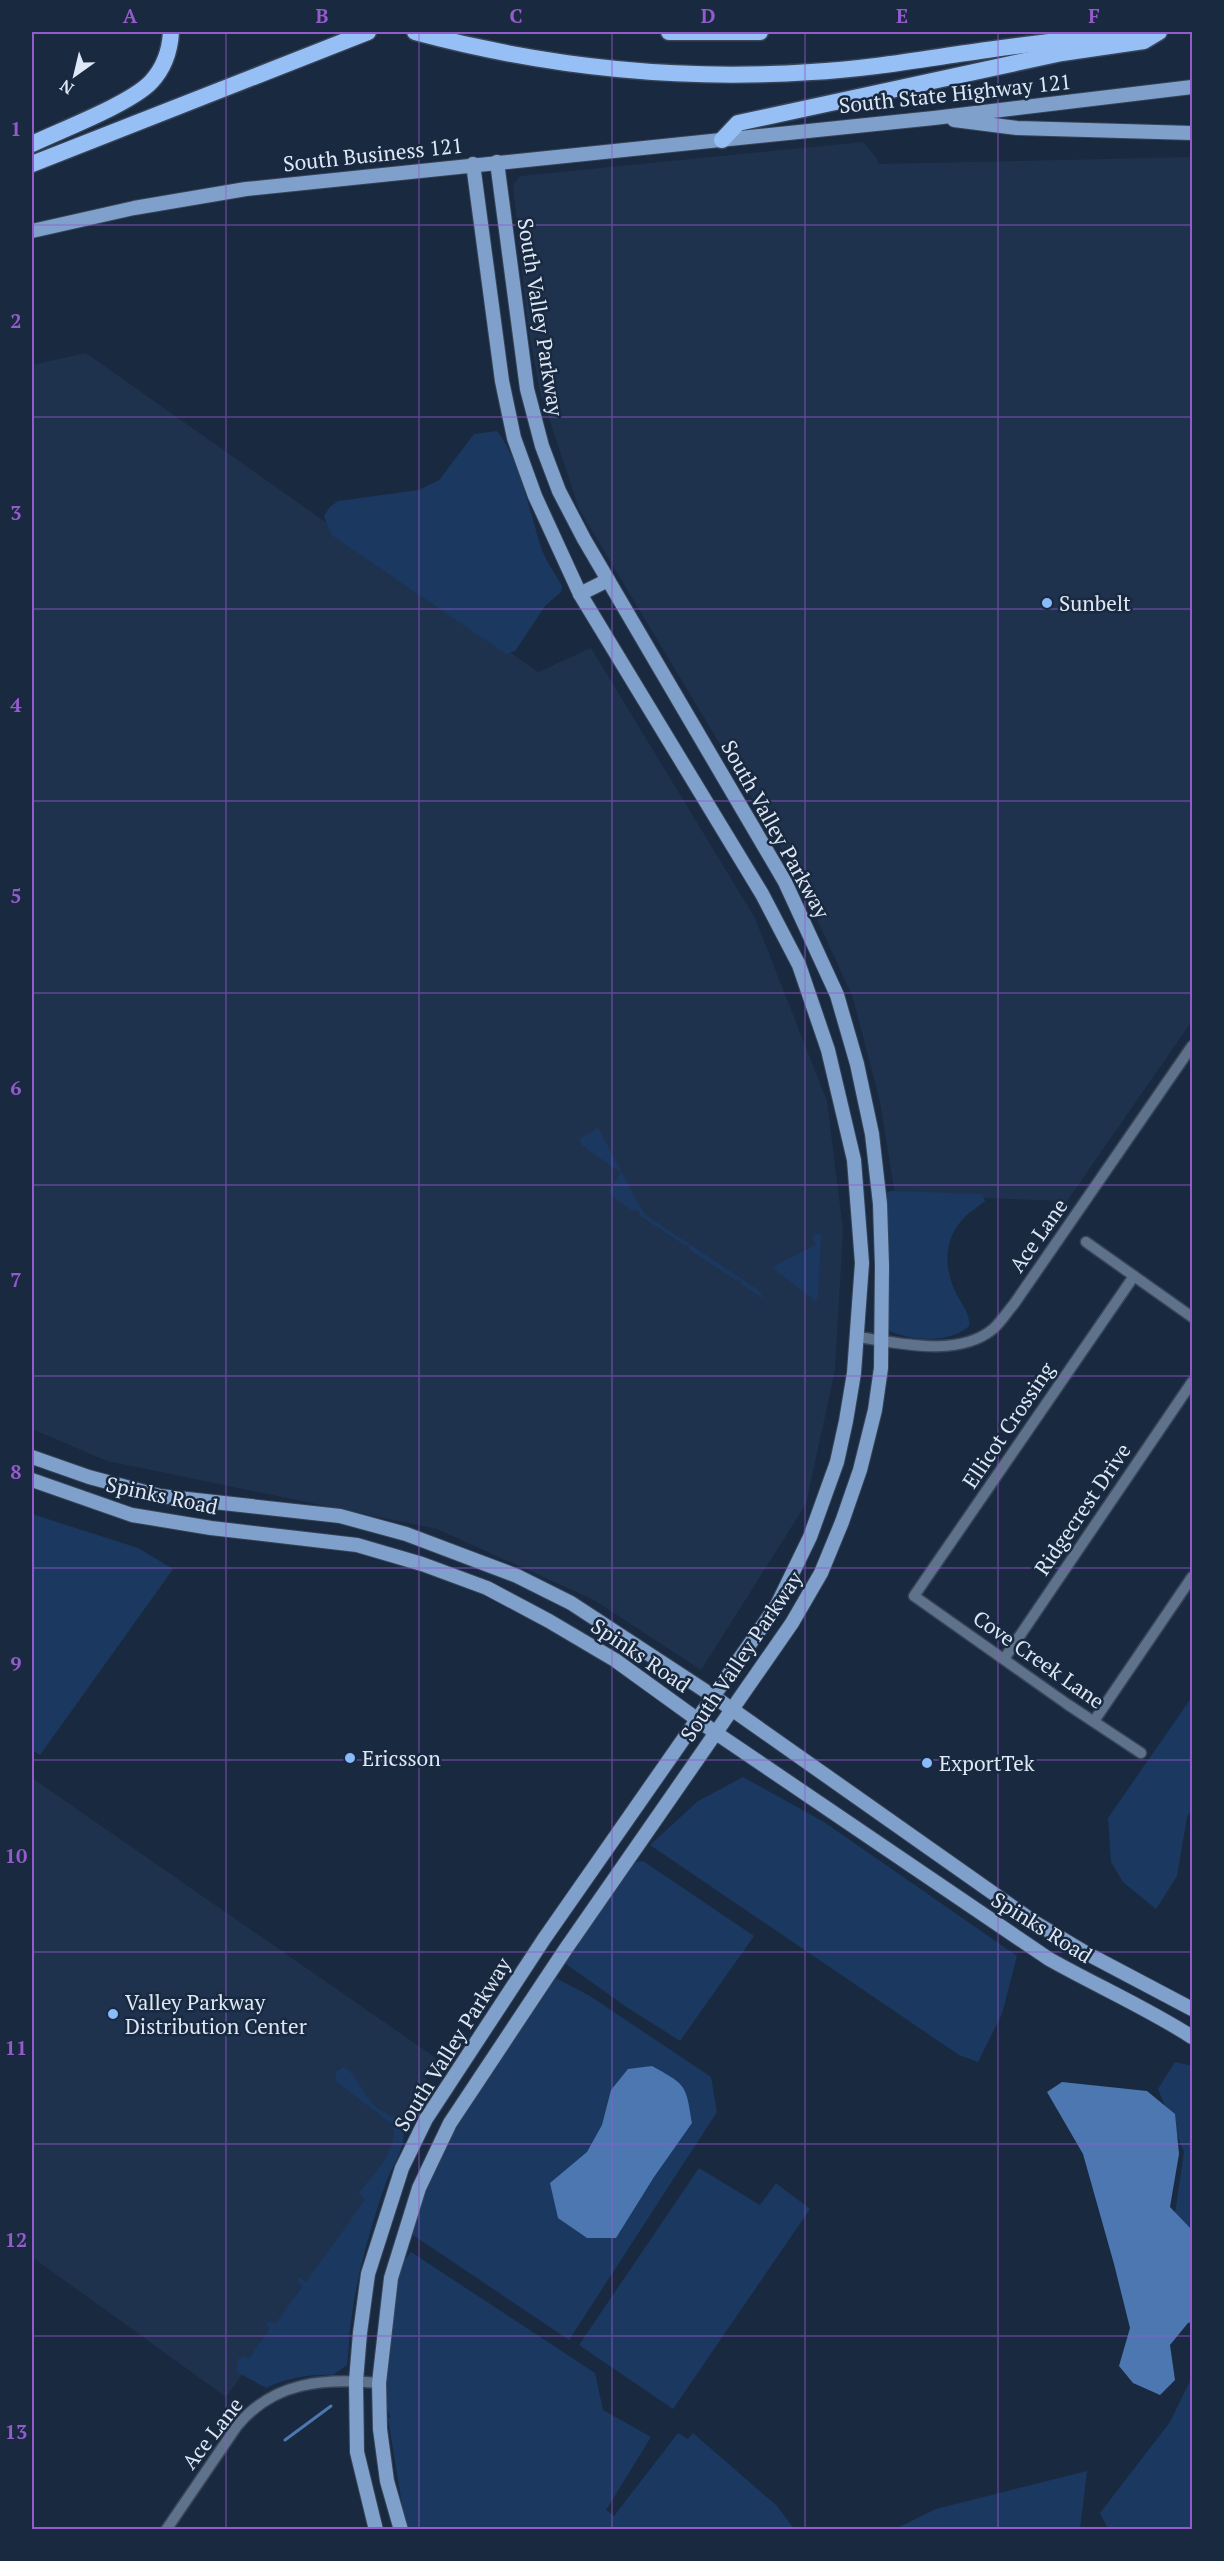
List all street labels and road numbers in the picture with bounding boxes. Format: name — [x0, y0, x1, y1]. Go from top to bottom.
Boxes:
street label: South State Highway 121 — [837, 67, 1073, 119]
street label: South Business 121 — [282, 131, 464, 177]
street label: South Valley Parkway — [512, 216, 571, 418]
street label: South Valley Parkway — [715, 735, 837, 924]
street label: Ace Lane — [1002, 1193, 1074, 1277]
street label: Ellicot Crossing — [956, 1356, 1061, 1493]
street label: Ridgecrest Drive — [1027, 1438, 1137, 1580]
street label: Spinks Road — [103, 1469, 221, 1521]
street label: South Valley Parkway — [674, 1565, 809, 1747]
street label: Cove Creek Lane — [968, 1603, 1110, 1715]
street label: Spinks Road — [586, 1612, 696, 1699]
street label: Spinks Road — [986, 1885, 1098, 1969]
street label: South Valley Parkway — [387, 1952, 517, 2136]
street label: Ace Lane — [175, 2391, 249, 2475]

